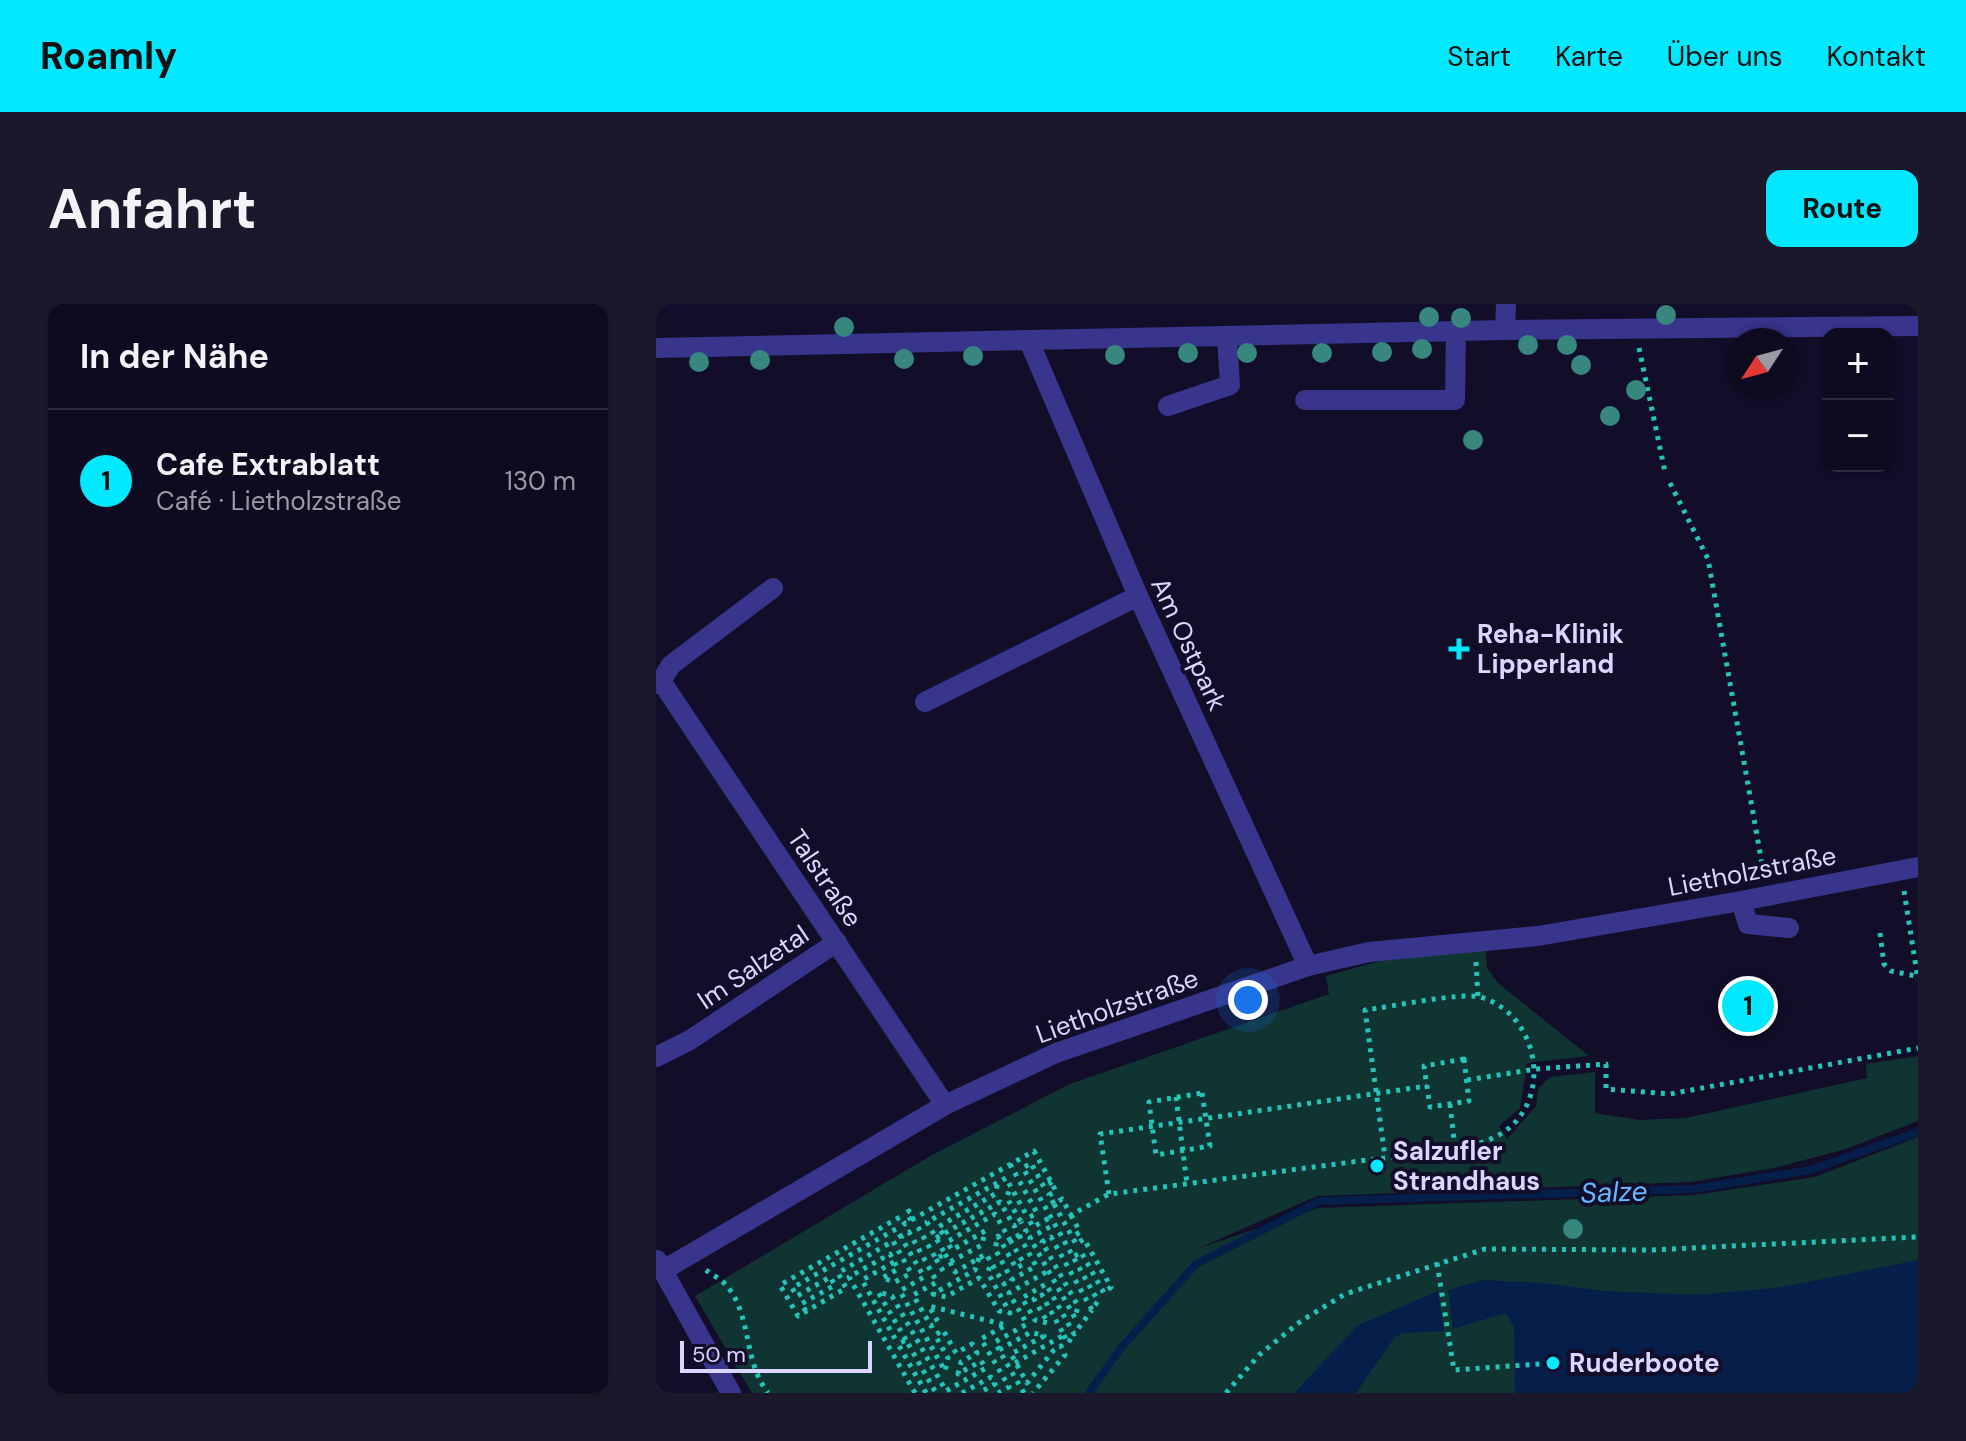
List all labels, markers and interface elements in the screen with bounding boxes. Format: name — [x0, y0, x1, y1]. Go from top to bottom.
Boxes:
text: Roamly — [40, 31, 177, 81]
text: Start — [1447, 38, 1511, 75]
text: Karte — [1555, 38, 1623, 75]
text: Über uns — [1667, 38, 1783, 75]
text: Kontakt — [1827, 38, 1926, 75]
button: Route — [1766, 170, 1918, 247]
text: Anfahrt — [48, 172, 257, 245]
north arrow — [1726, 328, 1798, 400]
map controls — [1822, 328, 1894, 472]
button: + — [1822, 328, 1894, 400]
text: In der Nähe — [80, 334, 269, 379]
button: − — [1822, 400, 1894, 472]
text: Cafe Extrablatt — [156, 445, 380, 484]
text: 1 — [101, 464, 111, 498]
text: 130 m — [505, 464, 576, 498]
text: Café · Lietholzstraße — [156, 484, 401, 518]
street label: Am Ostpark — [1143, 572, 1235, 716]
place label: Reha-Klinik Lipperland — [1477, 617, 1624, 681]
marker: Reha-Klinik Lipperland — [1448, 638, 1470, 660]
street label: Talstraße — [780, 823, 870, 933]
street label: Lietholzstraße — [1665, 838, 1839, 904]
street label: Im Salzetal — [691, 917, 815, 1017]
street label: Lietholzstraße — [1031, 961, 1203, 1051]
pin: 1 — [1722, 976, 1774, 1036]
your location — [1228, 980, 1268, 1020]
place label: Salzufler Strandhaus — [1393, 1134, 1540, 1198]
marker: Salzufler Strandhaus — [1368, 1157, 1386, 1175]
water label: Salze — [1580, 1172, 1648, 1212]
scale bar — [680, 1337, 872, 1373]
text: 50 m — [692, 1340, 746, 1369]
place label: Ruderboote — [1569, 1346, 1720, 1380]
marker: Ruderboote — [1544, 1354, 1562, 1372]

